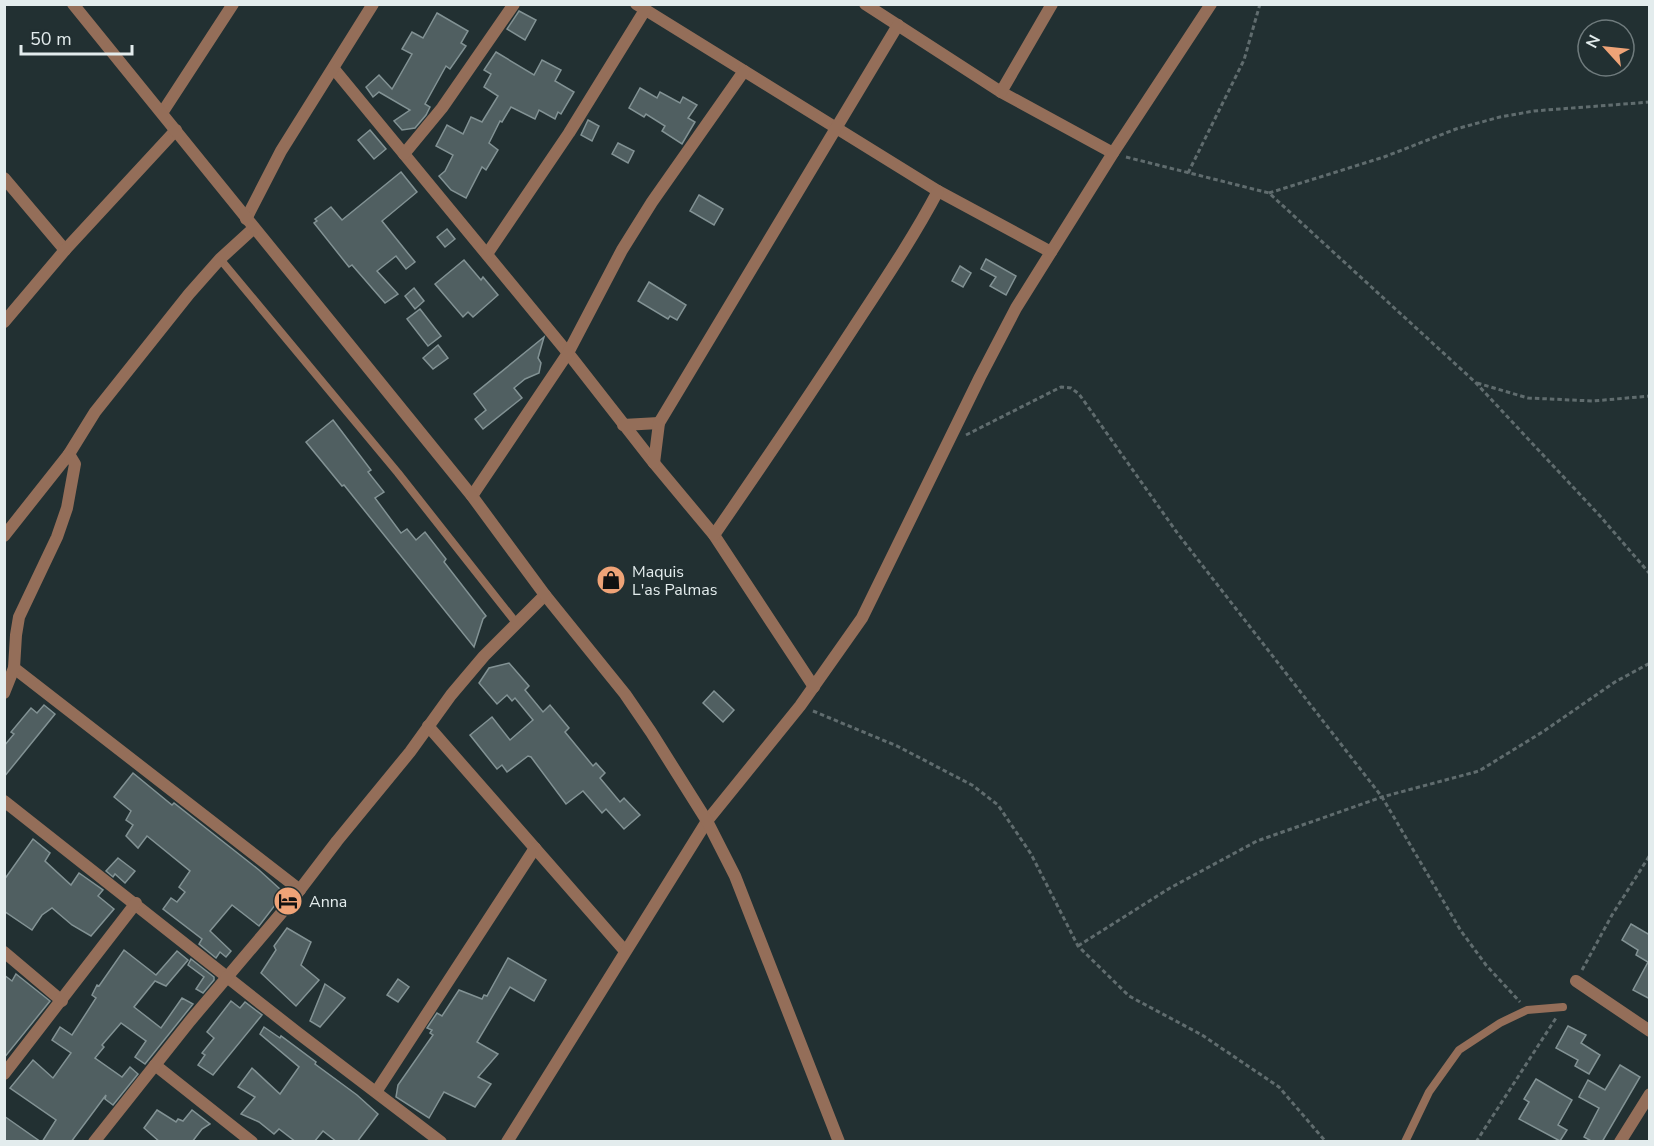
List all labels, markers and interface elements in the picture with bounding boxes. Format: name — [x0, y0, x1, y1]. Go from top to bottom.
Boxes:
scale bar — [21, 18, 132, 56]
north arrow — [1576, 18, 1636, 78]
text: 50 m — [30, 27, 72, 51]
text: N — [1581, 31, 1606, 52]
place label: Maquis L'as Palmas — [632, 561, 717, 601]
shop icon: Maquis L'as Palmas — [595, 564, 627, 596]
hotel icon: Anna — [272, 885, 304, 917]
place label: Anna — [309, 891, 347, 913]

